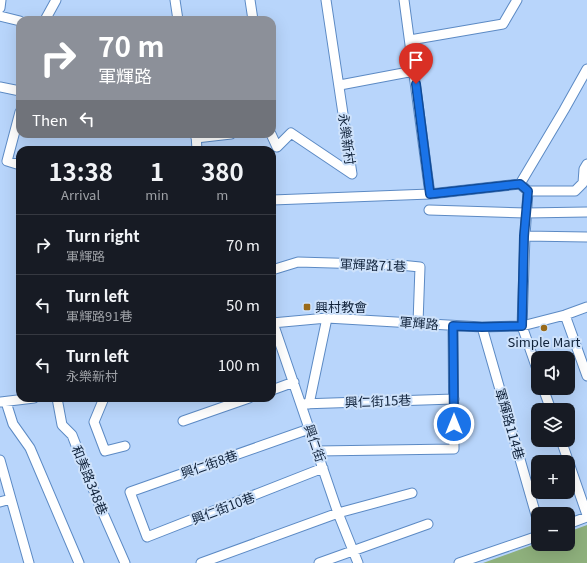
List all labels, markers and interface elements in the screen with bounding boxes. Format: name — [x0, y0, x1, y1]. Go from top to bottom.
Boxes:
text: 70 m — [98, 25, 164, 65]
icon: right — [32, 32, 84, 84]
pin — [399, 43, 433, 84]
icon: arrive — [405, 49, 427, 71]
text: 軍輝路 — [98, 62, 152, 88]
icon: left — [76, 108, 98, 130]
text: Then — [32, 109, 68, 130]
street label: 永樂新村 — [334, 112, 361, 166]
text: 13:38 — [48, 153, 113, 188]
text: 1 — [150, 153, 164, 188]
text: 380 — [201, 153, 244, 188]
text: Arrival — [61, 185, 100, 204]
text: min — [145, 185, 169, 204]
text: m — [216, 185, 228, 204]
text: Turn right — [66, 225, 140, 246]
icon: right — [32, 234, 54, 256]
text: 70 m — [226, 234, 260, 255]
text: 軍輝路 — [66, 246, 105, 265]
street label: 軍輝路71巷 — [339, 254, 407, 275]
text: Turn left — [66, 285, 129, 306]
icon: left — [32, 294, 54, 316]
text: 50 m — [226, 294, 260, 315]
place label: 興村教會 — [315, 297, 367, 316]
marker: 興村教會 — [302, 302, 312, 312]
text: 軍輝路91巷 — [66, 306, 132, 325]
street label: 軍輝路 — [399, 312, 439, 333]
marker: Simple Mart — [539, 323, 549, 333]
place label: Simple Mart — [507, 332, 581, 351]
text: Turn left — [66, 345, 129, 366]
map controls — [531, 351, 575, 551]
button: sound — [531, 351, 575, 395]
icon: left — [32, 354, 54, 376]
text: 100 m — [218, 354, 260, 375]
text: 永樂新村 — [66, 366, 118, 385]
street label: 軍輝路114巷 — [491, 386, 530, 462]
street label: 興仁街15巷 — [344, 390, 412, 411]
position arrow — [433, 403, 475, 445]
button: layers — [531, 403, 575, 447]
street label: 興仁街 — [300, 421, 331, 464]
street label: 和美路348巷 — [68, 442, 113, 518]
street label: 興仁街8巷 — [178, 445, 240, 482]
button: + — [531, 455, 575, 499]
street label: 興仁街10巷 — [188, 487, 257, 528]
button: − — [531, 507, 575, 551]

